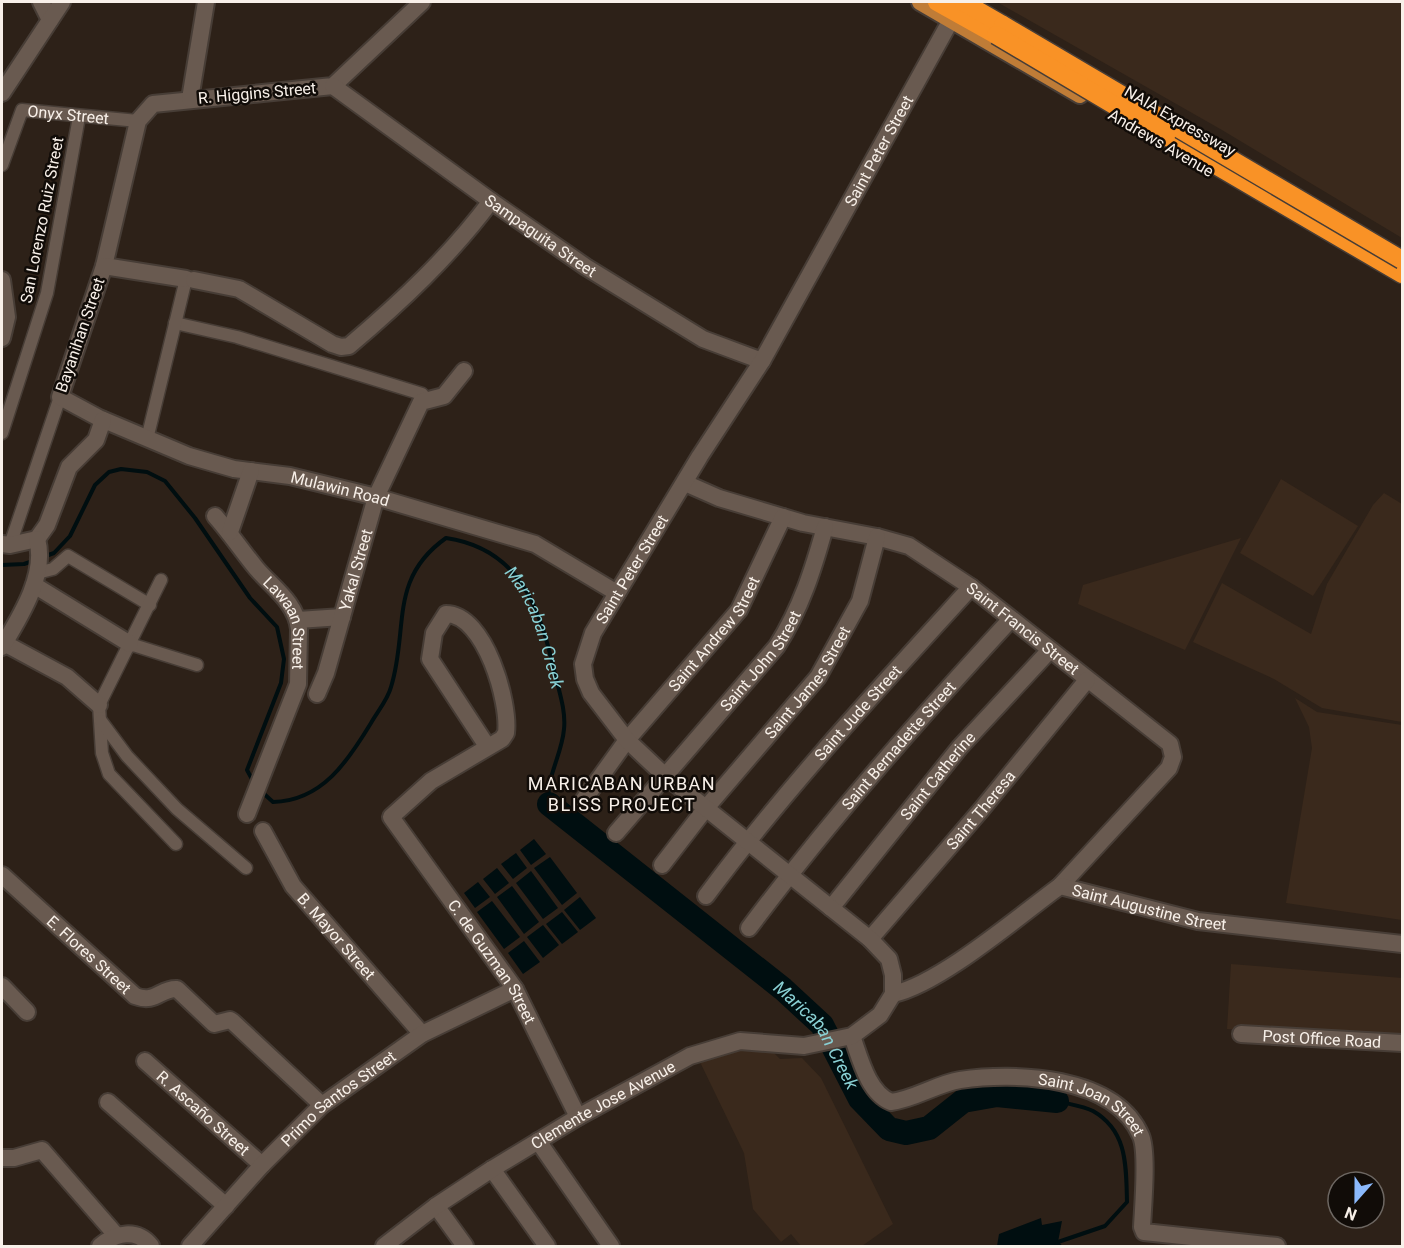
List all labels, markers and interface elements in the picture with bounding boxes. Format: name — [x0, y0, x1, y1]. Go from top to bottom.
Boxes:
street label: R. Higgins Street — [197, 78, 317, 108]
street label: NAIA Expressway — [1121, 81, 1239, 161]
street label: Saint Peter Street — [840, 92, 917, 210]
street label: Onyx Street — [27, 101, 110, 128]
street label: Andrews Avenue — [1105, 105, 1217, 181]
street label: San Lorenzo Ruiz Street — [17, 135, 67, 305]
street label: Sampaguita Street — [481, 190, 600, 281]
street label: Bayanihan Street — [51, 275, 109, 395]
street label: Mulawin Road — [289, 467, 392, 510]
street label: Saint Peter Street — [591, 511, 672, 627]
street label: Yakal Street — [335, 527, 376, 613]
water label: Maricaban Creek — [501, 561, 569, 692]
street label: Lawaan Street — [259, 572, 309, 670]
street label: Saint Andrew Street — [664, 573, 763, 695]
street label: Saint Francis Street — [963, 578, 1083, 678]
street label: Saint John Street — [716, 607, 804, 715]
street label: Saint James Street — [760, 623, 854, 742]
street label: Saint Jude Street — [810, 661, 905, 764]
street label: Saint Bernadette Street — [837, 677, 959, 814]
street label: Saint Catherine — [896, 727, 979, 824]
street label: Saint Theresa — [942, 766, 1019, 853]
district label: MARICABAN URBAN BLISS PROJECT — [528, 773, 716, 815]
street label: Saint Augustine Street — [1070, 880, 1228, 934]
street label: B. Mayor Street — [294, 889, 380, 983]
street label: C. de Guzman Street — [444, 896, 540, 1027]
street label: E. Flores Street — [43, 911, 135, 998]
water label: Maricaban Creek — [770, 976, 864, 1093]
street label: Post Office Road — [1262, 1026, 1382, 1051]
street label: Primo Santos Street — [277, 1046, 399, 1150]
street label: Clemente Jose Avenue — [527, 1056, 678, 1153]
street label: R. Ascaño Street — [153, 1067, 254, 1159]
street label: Saint Joan Street — [1037, 1069, 1149, 1139]
north arrow — [1326, 1170, 1386, 1230]
text: N — [1342, 1203, 1359, 1224]

